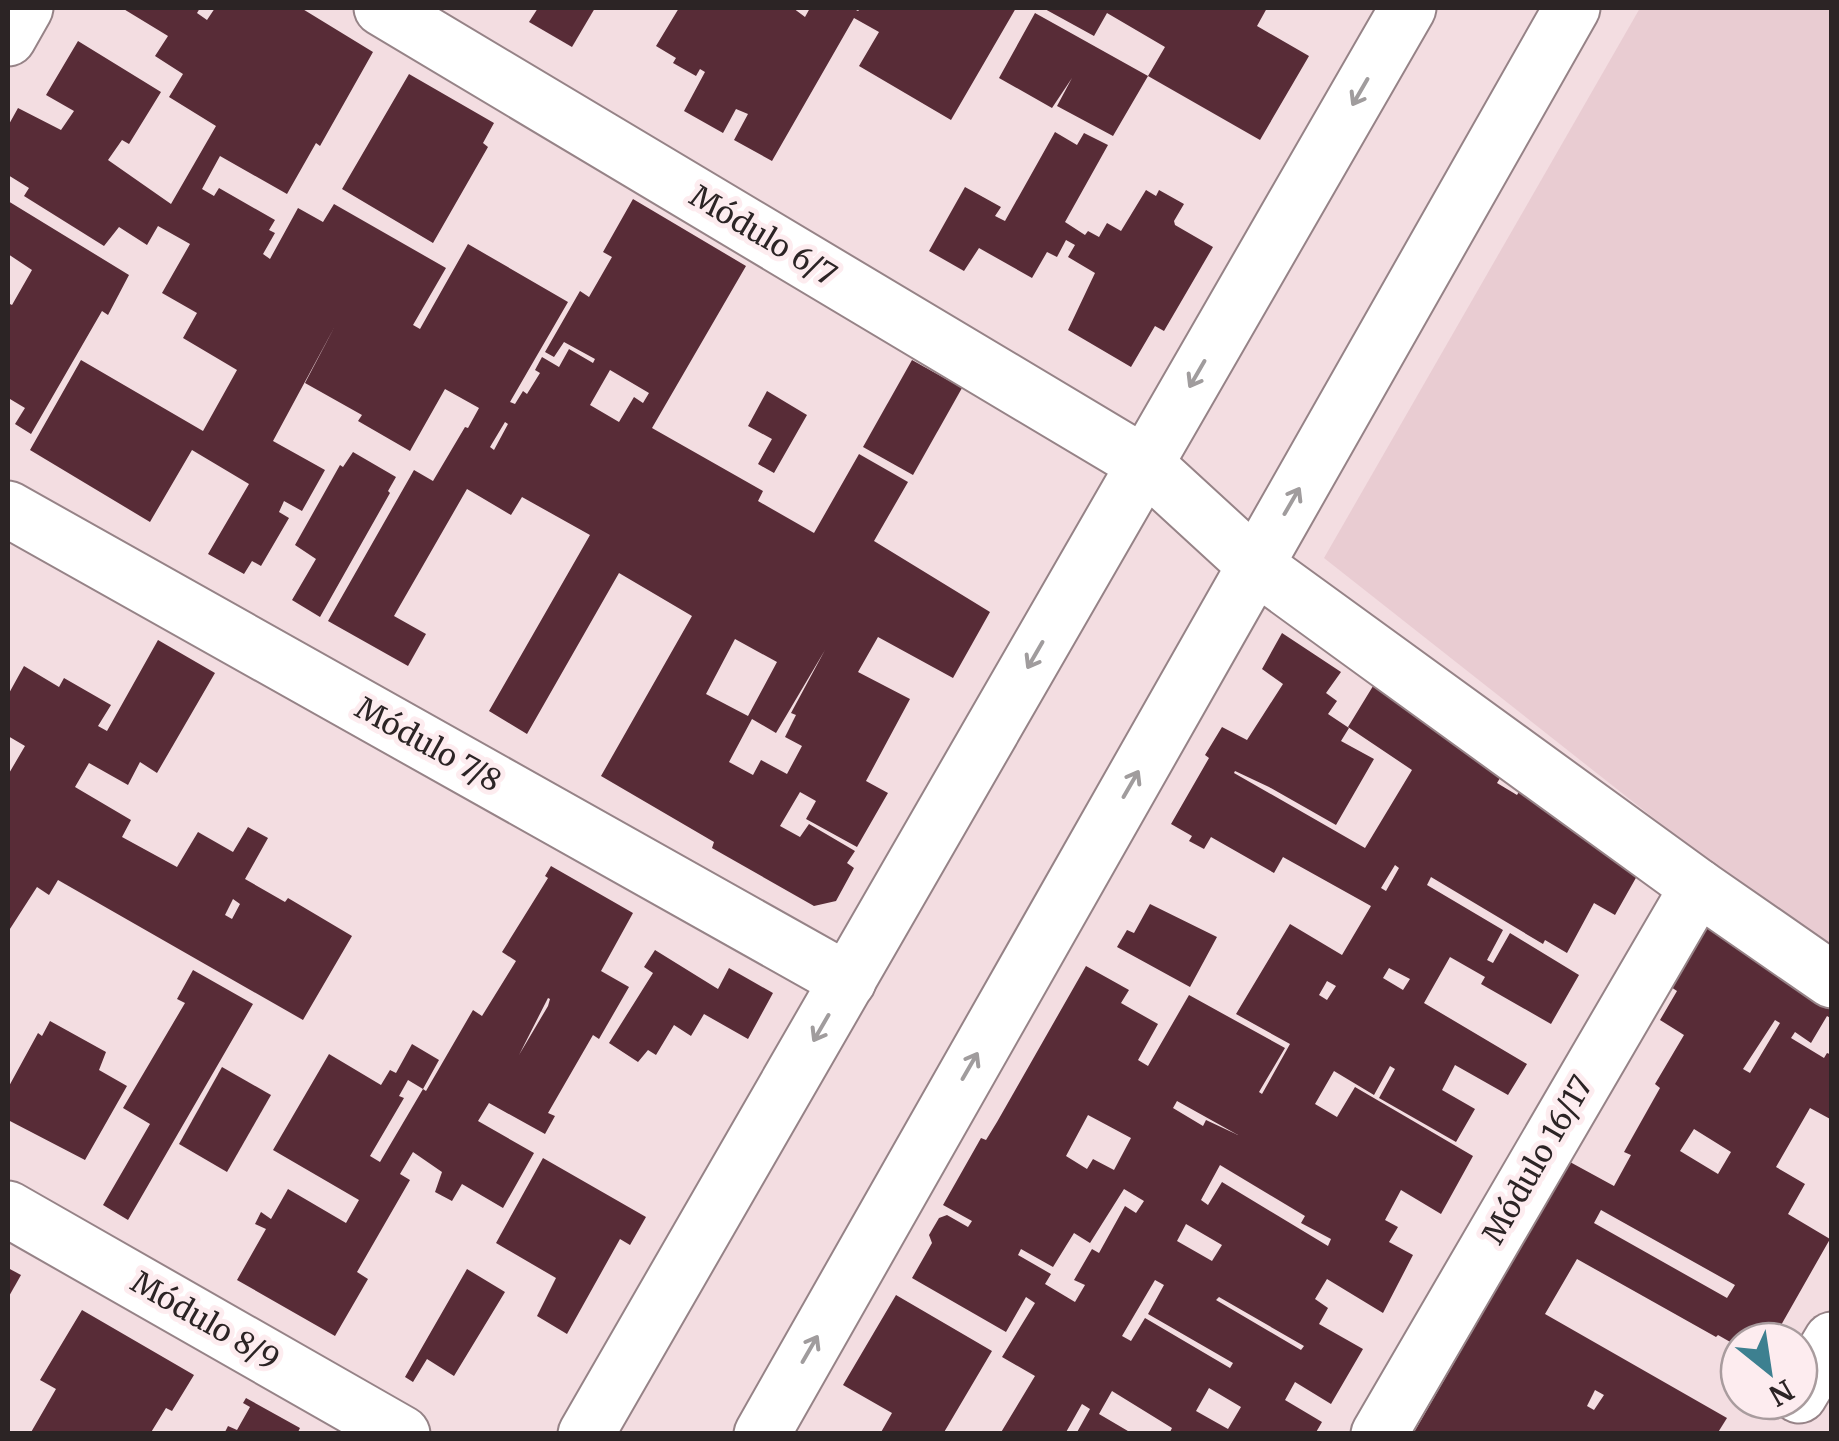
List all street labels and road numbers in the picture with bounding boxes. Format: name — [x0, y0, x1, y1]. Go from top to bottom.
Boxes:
street label: Módulo 6/7 — [683, 177, 844, 294]
street label: Módulo 7/8 — [349, 689, 508, 800]
street label: Módulo 16/17 — [1474, 1069, 1601, 1250]
street label: Módulo 8/9 — [125, 1263, 286, 1378]

